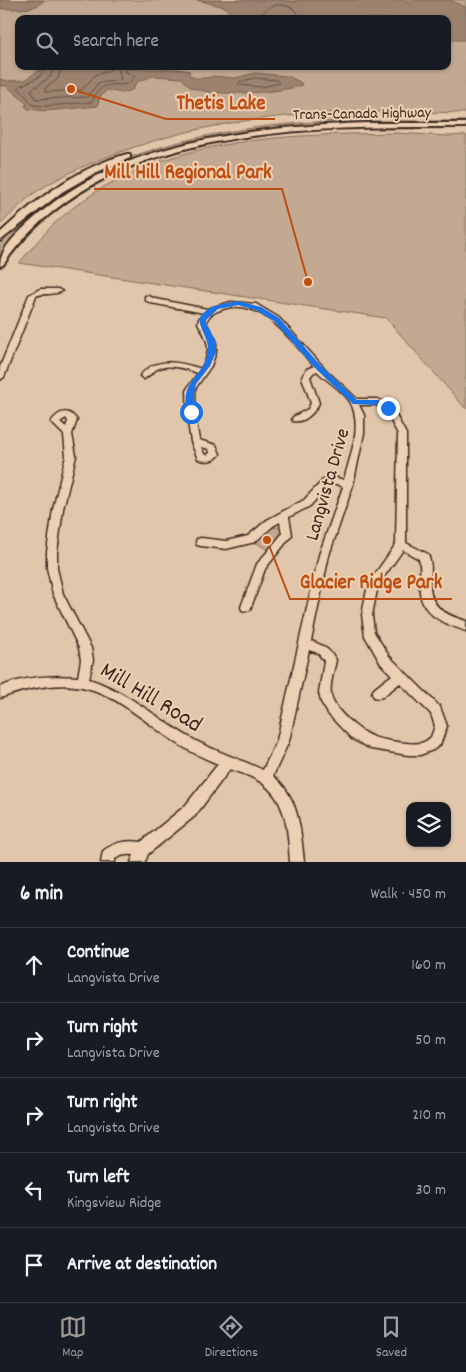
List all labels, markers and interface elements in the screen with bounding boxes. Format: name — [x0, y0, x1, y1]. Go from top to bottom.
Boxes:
search box — [15, 15, 451, 70]
icon: search — [33, 29, 61, 57]
text: Search here — [73, 29, 159, 56]
callout: Thetis Lake — [166, 83, 275, 119]
text: Thetis Lake — [177, 90, 265, 120]
street label: Trans-Canada Highway — [293, 102, 432, 127]
callout: Mill Hill Regional Park — [94, 153, 282, 189]
text: Mill Hill Regional Park — [104, 159, 272, 189]
route end — [377, 397, 400, 420]
route start — [180, 401, 203, 424]
street label: Langvista Drive — [299, 425, 358, 544]
callout: Glacier Ridge Park — [290, 563, 452, 599]
text: Glacier Ridge Park — [300, 569, 443, 599]
street label: Mill Hill Road — [93, 655, 208, 742]
map controls — [406, 802, 451, 847]
button: layers — [406, 802, 451, 847]
text: 6 min — [20, 880, 63, 910]
text: Walk · 450 m — [371, 883, 446, 906]
text: Continue — [67, 940, 129, 967]
icon: ahead — [20, 951, 48, 979]
text: 160 m — [411, 954, 446, 977]
text: Langvista Drive — [67, 967, 160, 990]
text: Turn right — [67, 1015, 138, 1042]
icon: right — [20, 1026, 48, 1054]
text: 50 m — [415, 1029, 446, 1052]
text: Langvista Drive — [67, 1042, 160, 1065]
text: Turn right — [67, 1090, 138, 1117]
icon: right — [20, 1101, 48, 1129]
text: 210 m — [412, 1104, 446, 1127]
text: Langvista Drive — [67, 1117, 160, 1140]
text: Turn left — [67, 1165, 130, 1192]
icon: left — [20, 1176, 48, 1204]
text: 30 m — [416, 1179, 446, 1202]
text: Kingsview Ridge — [67, 1192, 161, 1215]
icon: arrive — [20, 1251, 48, 1279]
text: Arrive at destination — [67, 1252, 217, 1279]
tab: Map — [59, 1313, 87, 1363]
tab: Directions — [205, 1313, 258, 1363]
tab: Saved — [376, 1313, 407, 1363]

